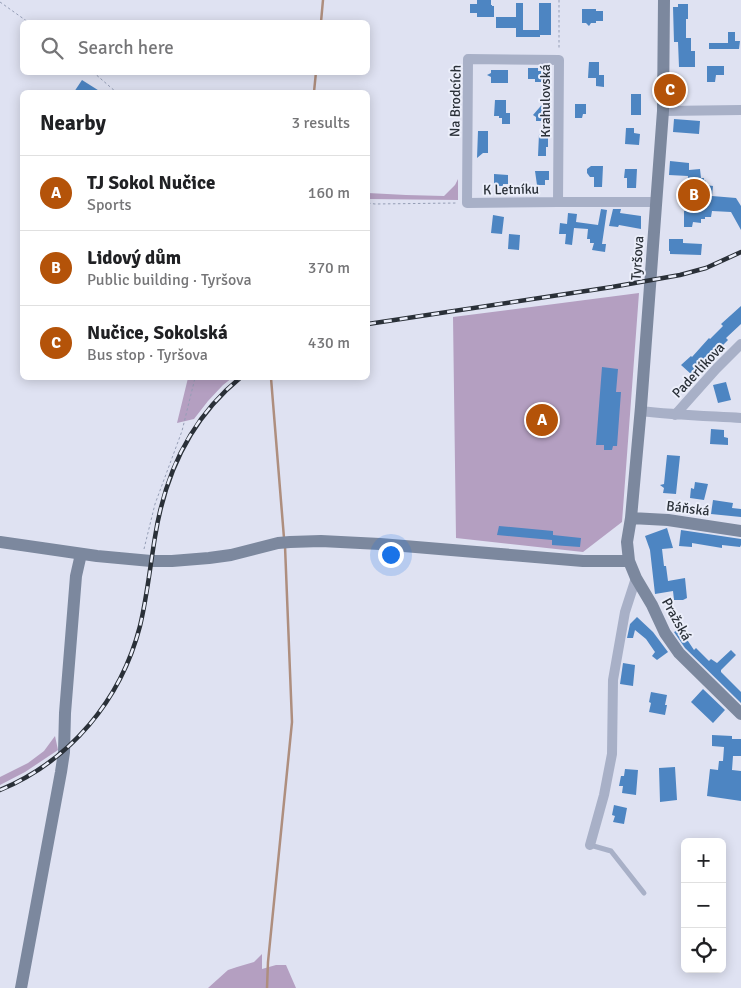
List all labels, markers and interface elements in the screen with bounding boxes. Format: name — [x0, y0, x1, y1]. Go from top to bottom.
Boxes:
search box — [20, 20, 370, 75]
icon: search — [38, 34, 66, 62]
text: Search here — [78, 36, 174, 60]
street label: Krahulovská — [537, 64, 554, 138]
street label: Na Brodcích — [446, 65, 465, 137]
pin: C — [654, 71, 686, 109]
text: Nearby — [40, 110, 106, 136]
text: 3 results — [291, 113, 350, 133]
text: TJ Sokol Nučice — [87, 171, 215, 195]
pin: B — [678, 176, 710, 214]
street label: K Letníku — [483, 181, 539, 198]
text: A — [51, 183, 61, 203]
text: 160 m — [308, 183, 350, 203]
text: Sports — [87, 195, 132, 215]
street label: Tyršova — [627, 235, 648, 281]
text: Lidový dům — [87, 246, 181, 270]
text: B — [51, 258, 61, 278]
text: 370 m — [308, 258, 350, 278]
text: Public building · Tyršova — [87, 270, 252, 290]
text: Nučice, Sokolská — [87, 321, 228, 345]
text: C — [51, 333, 61, 353]
text: 430 m — [308, 333, 350, 353]
street label: Paderlíkova — [668, 339, 728, 402]
text: Bus stop · Tyršova — [87, 345, 208, 365]
pin: A — [526, 401, 558, 439]
street label: Báňská — [665, 497, 711, 520]
your location — [378, 542, 404, 568]
street label: Pražská — [658, 595, 695, 644]
map controls — [681, 838, 726, 973]
button: + — [681, 838, 726, 883]
button: − — [681, 883, 726, 928]
button: locate — [681, 928, 726, 973]

